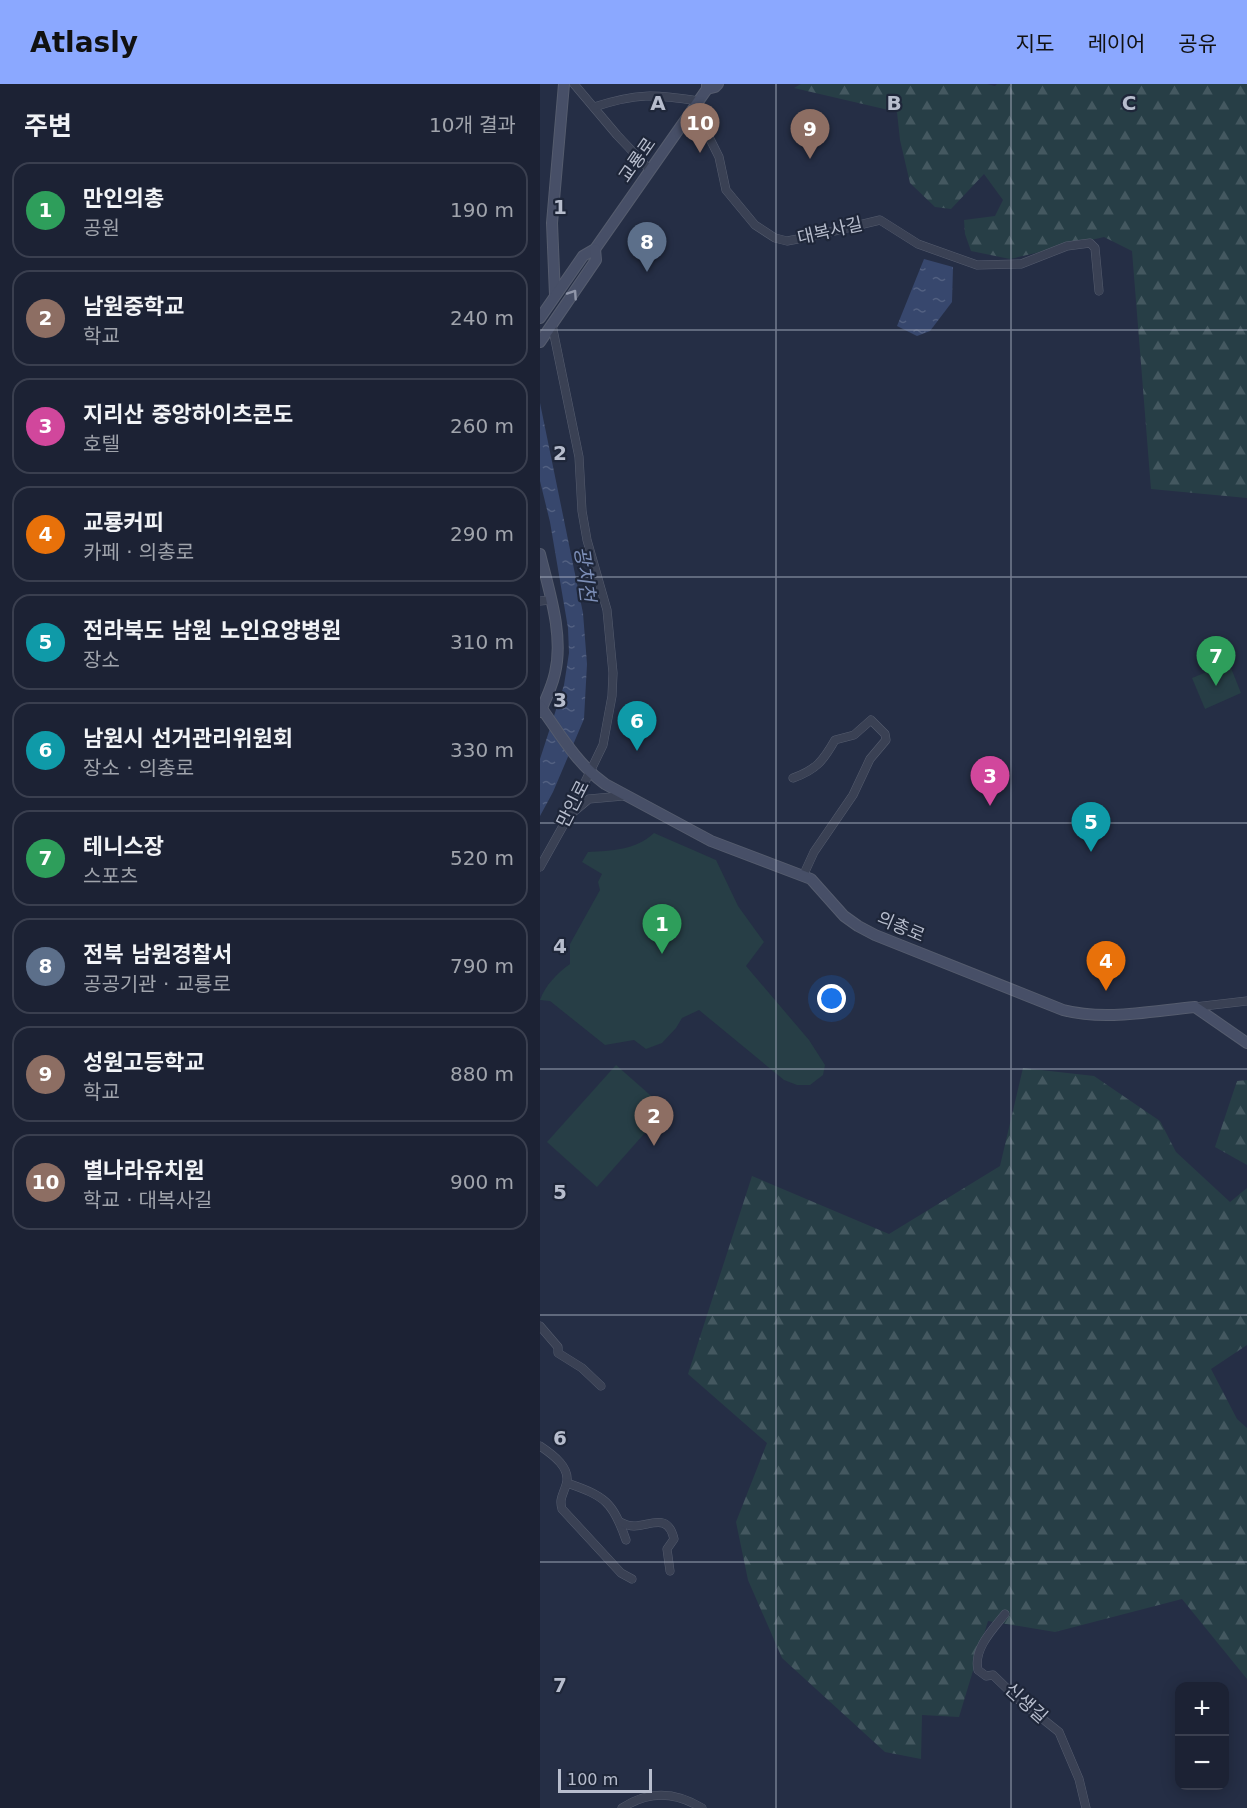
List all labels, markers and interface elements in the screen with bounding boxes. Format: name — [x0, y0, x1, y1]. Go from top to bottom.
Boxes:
text: Atlasly — [30, 26, 138, 59]
text: 지도 — [1016, 32, 1054, 56]
text: 레이어 — [1087, 32, 1145, 56]
text: 공유 — [1178, 32, 1217, 56]
text: A — [650, 91, 666, 115]
text: B — [886, 91, 902, 115]
text: C — [1122, 91, 1136, 115]
pin: 10 — [680, 104, 720, 153]
pin: 9 — [790, 110, 830, 159]
text: 주변 — [24, 111, 72, 141]
text: 10개 결과 — [429, 113, 516, 137]
street label: 교룡로 — [614, 133, 659, 186]
text: 만인의총 — [83, 186, 164, 211]
text: 1 — [553, 195, 567, 219]
text: 1 — [39, 198, 52, 222]
text: 190 m — [450, 198, 514, 222]
street label: 대복사길 — [795, 213, 865, 248]
text: 공원 — [83, 216, 120, 240]
pin: 8 — [628, 222, 666, 272]
one-way arrow — [566, 289, 577, 300]
text: 남원중학교 — [83, 294, 184, 319]
text: 2 — [39, 306, 52, 330]
text: 240 m — [450, 306, 514, 330]
text: 학교 — [83, 324, 120, 348]
text: 지리산 중앙하이츠콘도 — [83, 402, 293, 427]
text: 3 — [39, 414, 52, 438]
text: 260 m — [450, 414, 514, 438]
text: 호텔 — [83, 432, 120, 456]
text: 2 — [553, 441, 567, 465]
text: 교룡커피 — [83, 510, 164, 535]
text: 4 — [39, 522, 52, 546]
text: 290 m — [450, 522, 514, 546]
text: 카페 · 의총로 — [83, 540, 194, 564]
water label: 광치천 — [570, 545, 601, 605]
text: 전라북도 남원 노인요양병원 — [83, 618, 341, 643]
text: 5 — [39, 630, 52, 654]
text: 310 m — [450, 630, 514, 654]
pin: 7 — [1196, 636, 1236, 686]
text: 장소 — [83, 648, 120, 672]
text: 3 — [553, 688, 567, 712]
pin: 6 — [618, 702, 656, 751]
text: 남원시 선거관리위원회 — [83, 726, 293, 751]
text: 6 — [39, 738, 52, 762]
text: 330 m — [450, 738, 514, 762]
text: 장소 · 의총로 — [83, 756, 194, 780]
pin: 3 — [970, 756, 1010, 806]
street label: 만인로 — [552, 777, 593, 831]
pin: 5 — [1072, 802, 1110, 852]
text: 테니스장 — [83, 834, 164, 859]
text: 7 — [39, 846, 52, 870]
text: 520 m — [450, 846, 514, 870]
text: 스포츠 — [83, 864, 138, 888]
pin: 1 — [642, 904, 682, 954]
street label: 의총로 — [874, 907, 928, 946]
text: 4 — [553, 934, 567, 958]
text: 전북 남원경찰서 — [83, 942, 232, 967]
pin: 4 — [1086, 942, 1126, 991]
text: 8 — [39, 954, 52, 978]
text: 790 m — [450, 954, 514, 978]
text: 공공기관 · 교룡로 — [83, 972, 231, 996]
your location — [817, 984, 846, 1013]
text: 성원고등학교 — [83, 1050, 204, 1075]
text: 9 — [39, 1062, 52, 1086]
text: 880 m — [450, 1062, 514, 1086]
text: 학교 — [83, 1080, 120, 1104]
pin: 2 — [634, 1096, 674, 1146]
text: 별나라유치원 — [83, 1158, 204, 1183]
text: 10 — [32, 1170, 59, 1194]
text: 900 m — [450, 1170, 514, 1194]
text: 5 — [553, 1180, 567, 1204]
text: 학교 · 대복사길 — [83, 1188, 212, 1212]
text: 6 — [553, 1426, 567, 1450]
text: 7 — [553, 1673, 567, 1697]
street label: 신생길 — [1001, 1678, 1052, 1727]
map controls — [1175, 1682, 1229, 1790]
button: + — [1175, 1682, 1229, 1736]
button: − — [1175, 1736, 1229, 1790]
scale bar — [558, 1766, 652, 1794]
text: 100 m — [567, 1770, 618, 1789]

